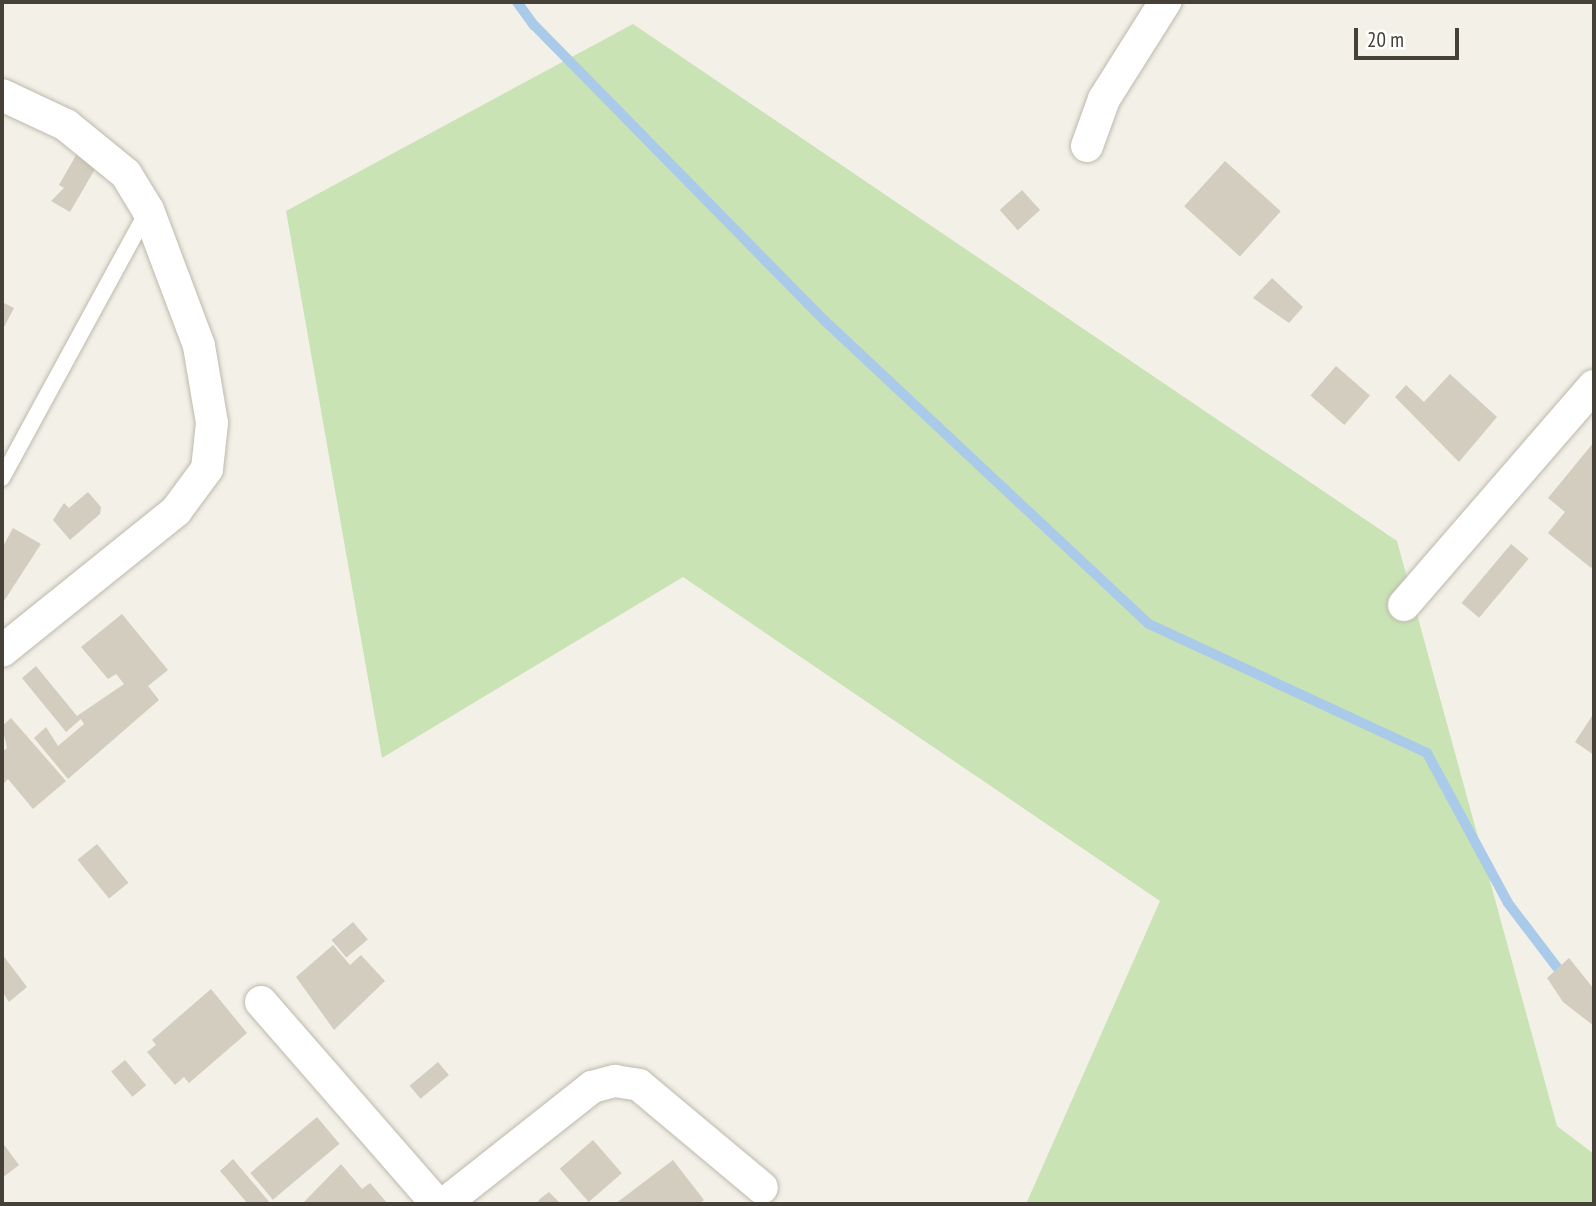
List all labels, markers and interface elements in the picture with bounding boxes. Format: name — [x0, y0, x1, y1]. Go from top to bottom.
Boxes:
scale bar — [1358, 14, 1463, 58]
text: 20 m — [1367, 26, 1404, 53]

